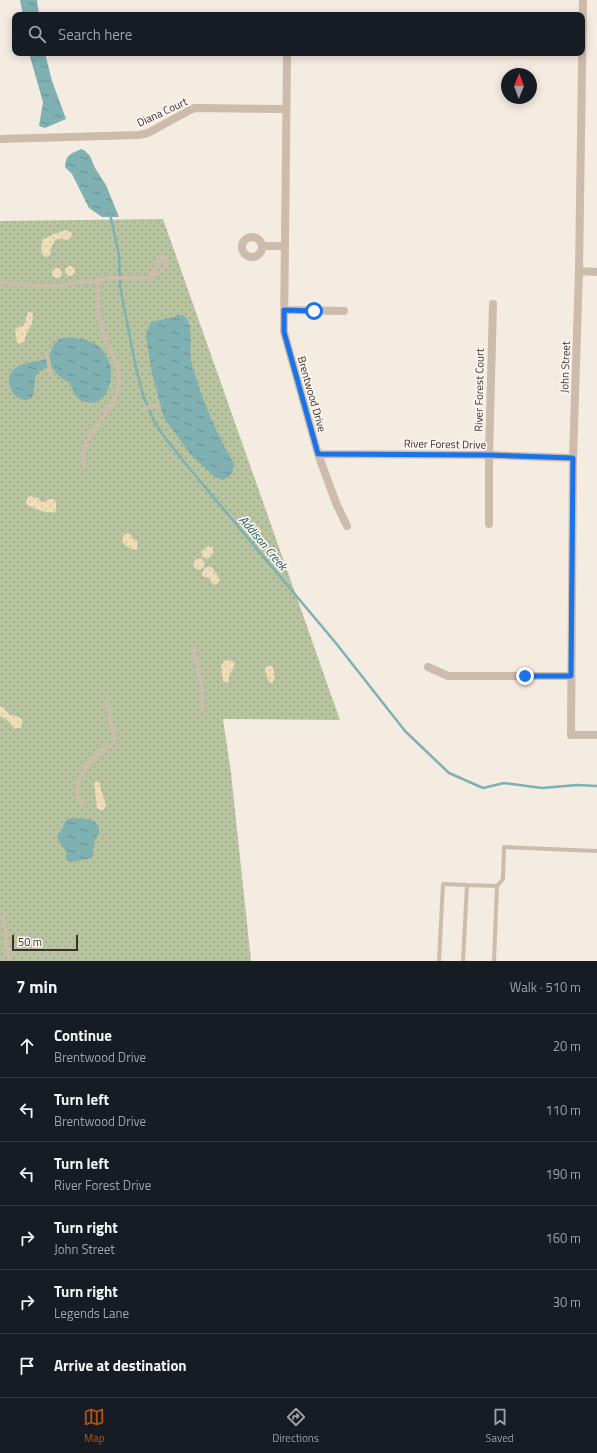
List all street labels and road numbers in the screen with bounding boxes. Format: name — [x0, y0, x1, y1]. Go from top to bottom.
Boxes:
street label: Diana Court — [134, 93, 190, 131]
street label: John Street — [556, 341, 574, 393]
street label: River Forest Court — [470, 348, 488, 432]
street label: Brentwood Drive — [294, 354, 331, 434]
street label: River Forest Drive — [404, 435, 487, 453]

